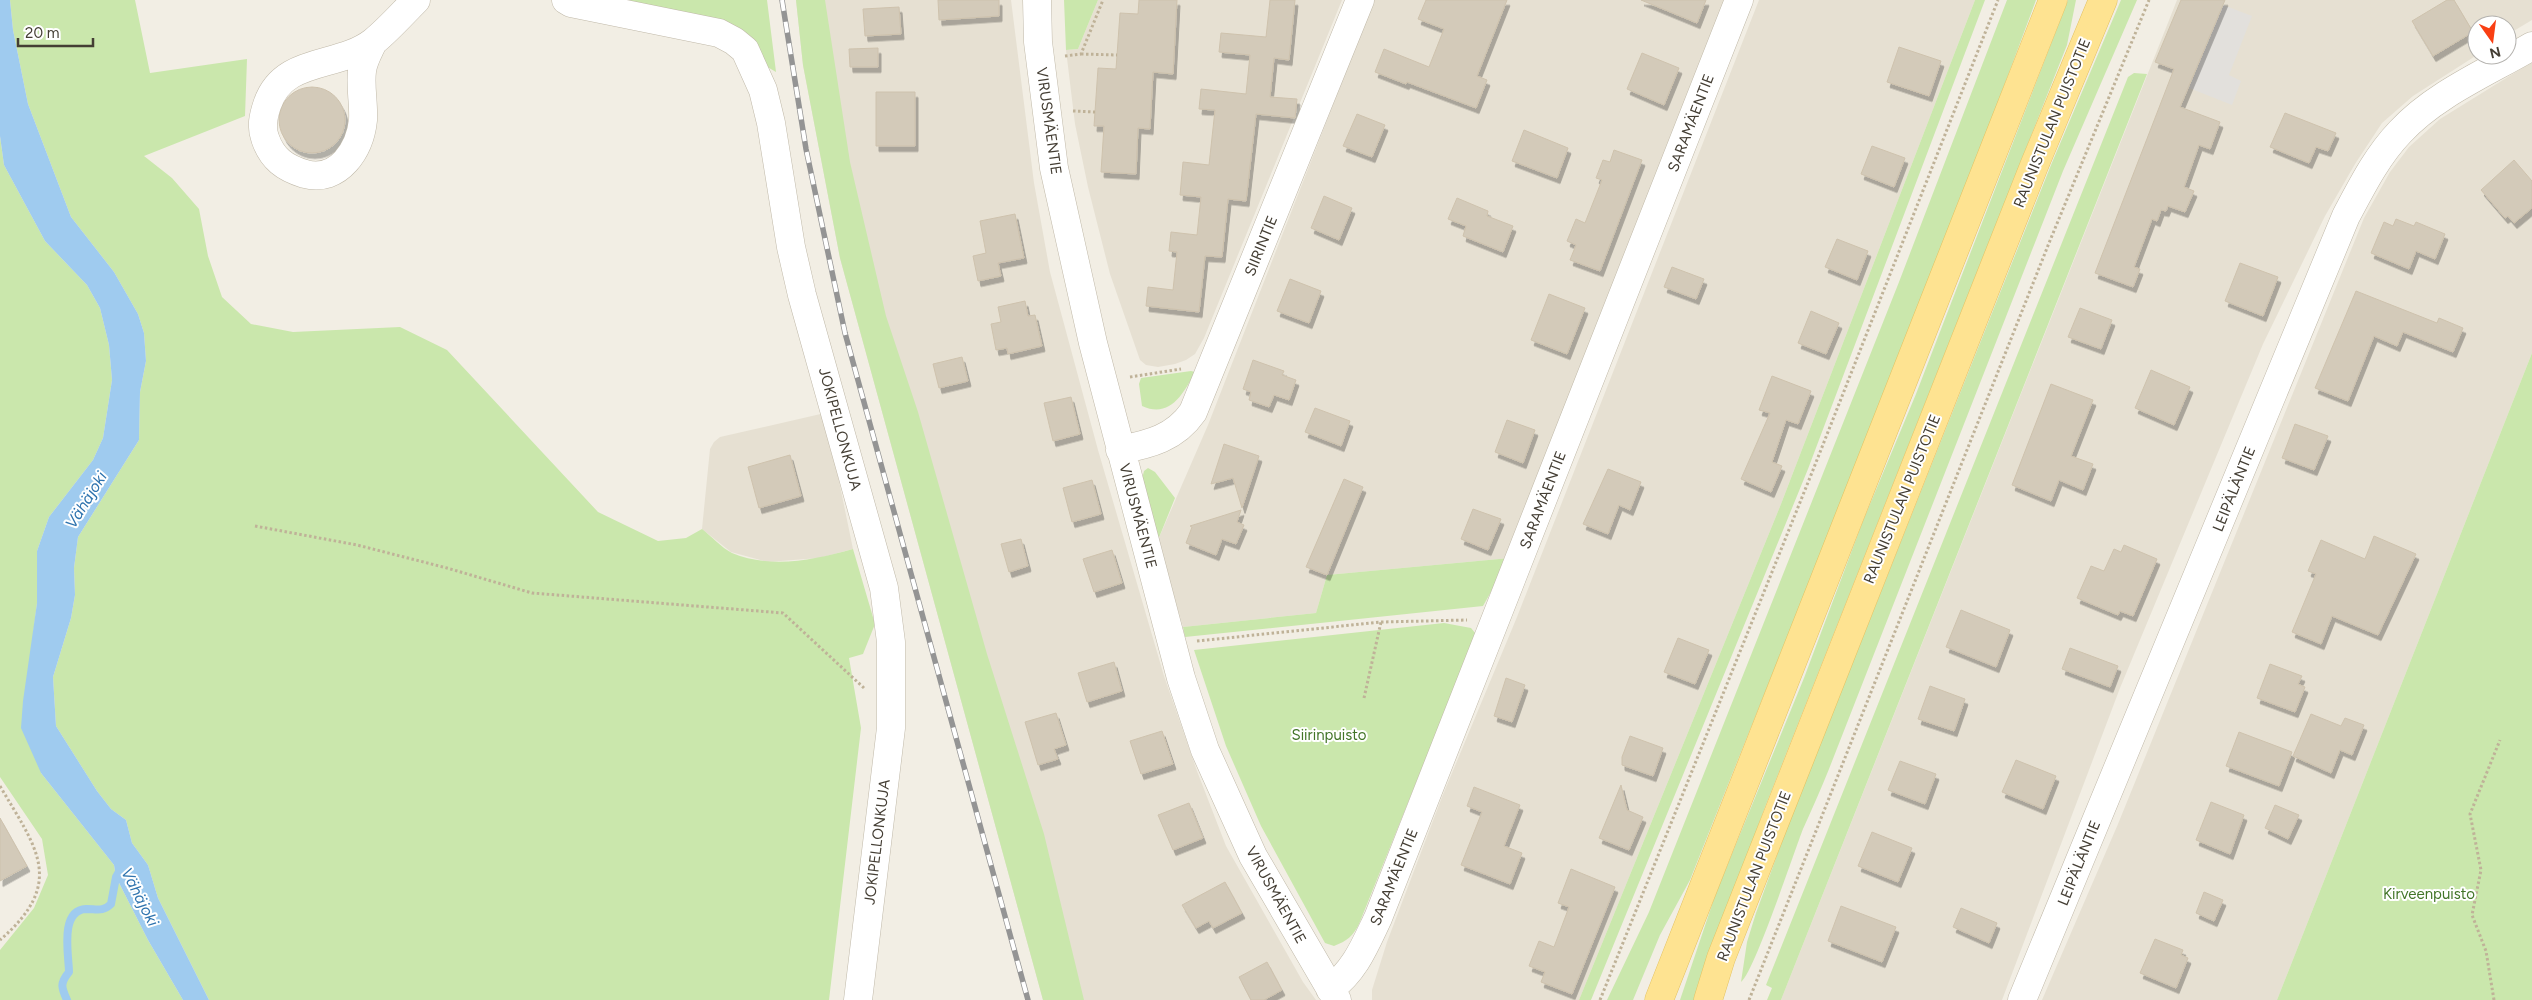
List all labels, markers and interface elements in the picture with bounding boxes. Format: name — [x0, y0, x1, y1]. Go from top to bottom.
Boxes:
scale bar — [18, 15, 92, 47]
north arrow — [2467, 15, 2517, 65]
text: 20 m — [25, 24, 59, 42]
street label: RAUNISTULAN PUISTOTIE — [2010, 36, 2094, 210]
text: N — [2488, 43, 2502, 62]
street label: VIRUSMÄENTIE — [1033, 66, 1065, 176]
street label: SARAMÄENTIE — [1664, 71, 1718, 175]
street label: SIIRINTIE — [1241, 213, 1281, 279]
street label: JOKIPELLONKUJA — [815, 366, 865, 492]
street label: RAUNISTULAN PUISTOTIE — [1860, 412, 1944, 586]
street label: LEIPÄLÄNTIE — [2209, 444, 2259, 534]
street label: SARAMÄENTIE — [1516, 448, 1570, 552]
street label: VIRUSMÄENTIE — [1115, 461, 1161, 571]
water label: Vähäjoki — [61, 468, 111, 532]
park label: Siirinpuisto — [1291, 726, 1367, 744]
street label: JOKIPELLONKUJA — [860, 778, 894, 906]
street label: RAUNISTULAN PUISTOTIE — [1713, 788, 1795, 964]
street label: LEIPÄLÄNTIE — [2054, 818, 2104, 908]
street label: SARAMÄENTIE — [1366, 826, 1422, 928]
street label: VIRUSMÄENTIE — [1242, 843, 1310, 947]
water label: Vähäjoki — [117, 865, 163, 930]
park label: Kirveenpuisto — [2383, 885, 2475, 903]

